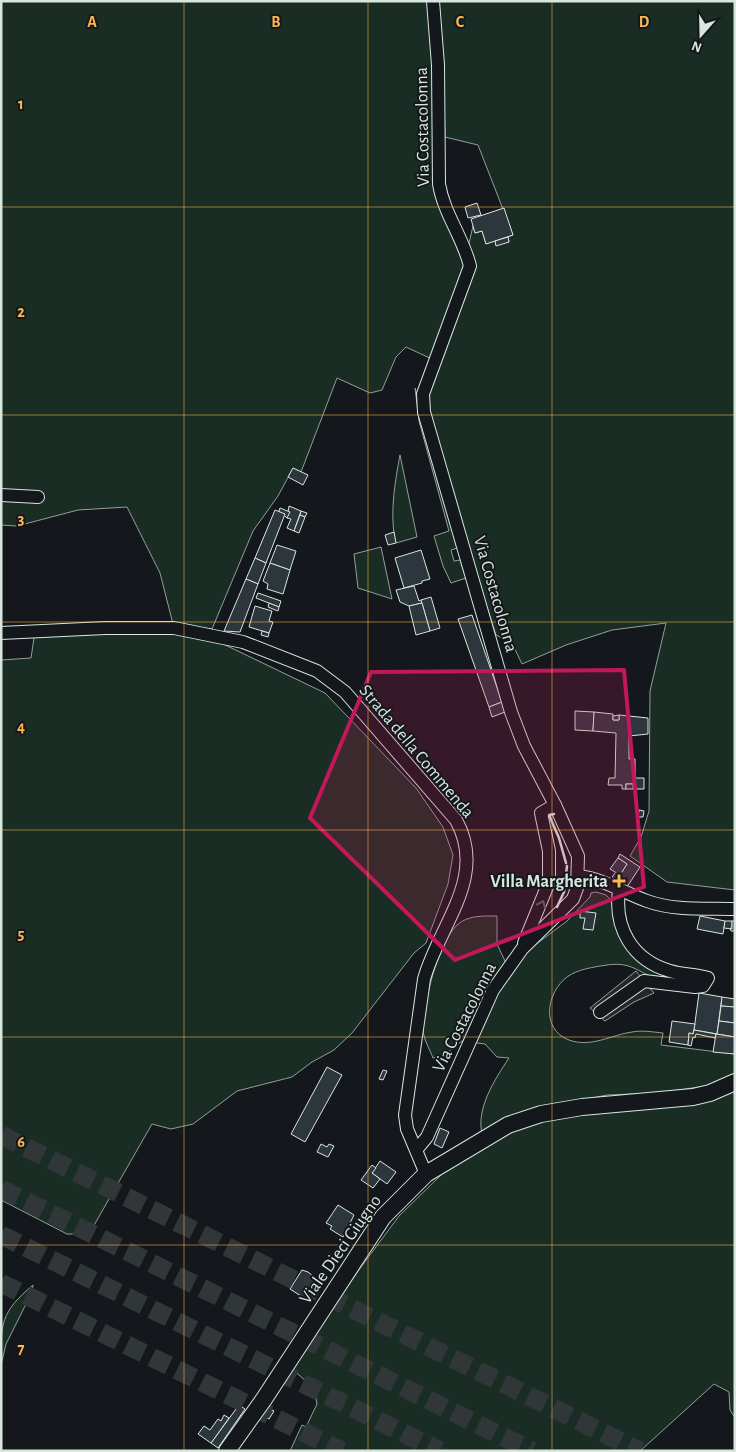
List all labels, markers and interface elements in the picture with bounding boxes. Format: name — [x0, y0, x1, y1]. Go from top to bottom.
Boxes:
north arrow — [676, 10, 726, 60]
text: A — [87, 14, 97, 30]
text: B — [271, 14, 281, 30]
text: C — [456, 14, 465, 30]
text: D — [639, 14, 650, 30]
text: N — [690, 38, 704, 55]
street label: Via Costacolonna — [413, 67, 433, 187]
text: 1 — [18, 96, 24, 112]
text: 2 — [17, 304, 25, 320]
text: 3 — [18, 511, 25, 527]
street label: Via Costacolonna — [470, 534, 520, 654]
street label: Strada della Commenda — [355, 681, 477, 822]
text: 4 — [17, 719, 25, 735]
place label: Villa Margherita — [490, 873, 608, 891]
marker: Villa Margherita — [612, 874, 626, 888]
one-way arrow — [535, 901, 545, 910]
text: 5 — [18, 926, 25, 942]
street label: Via Costacolonna — [430, 960, 500, 1075]
text: 6 — [17, 1134, 25, 1150]
street label: Viale Dieci Giugno — [297, 1192, 385, 1307]
text: 7 — [18, 1341, 25, 1357]

